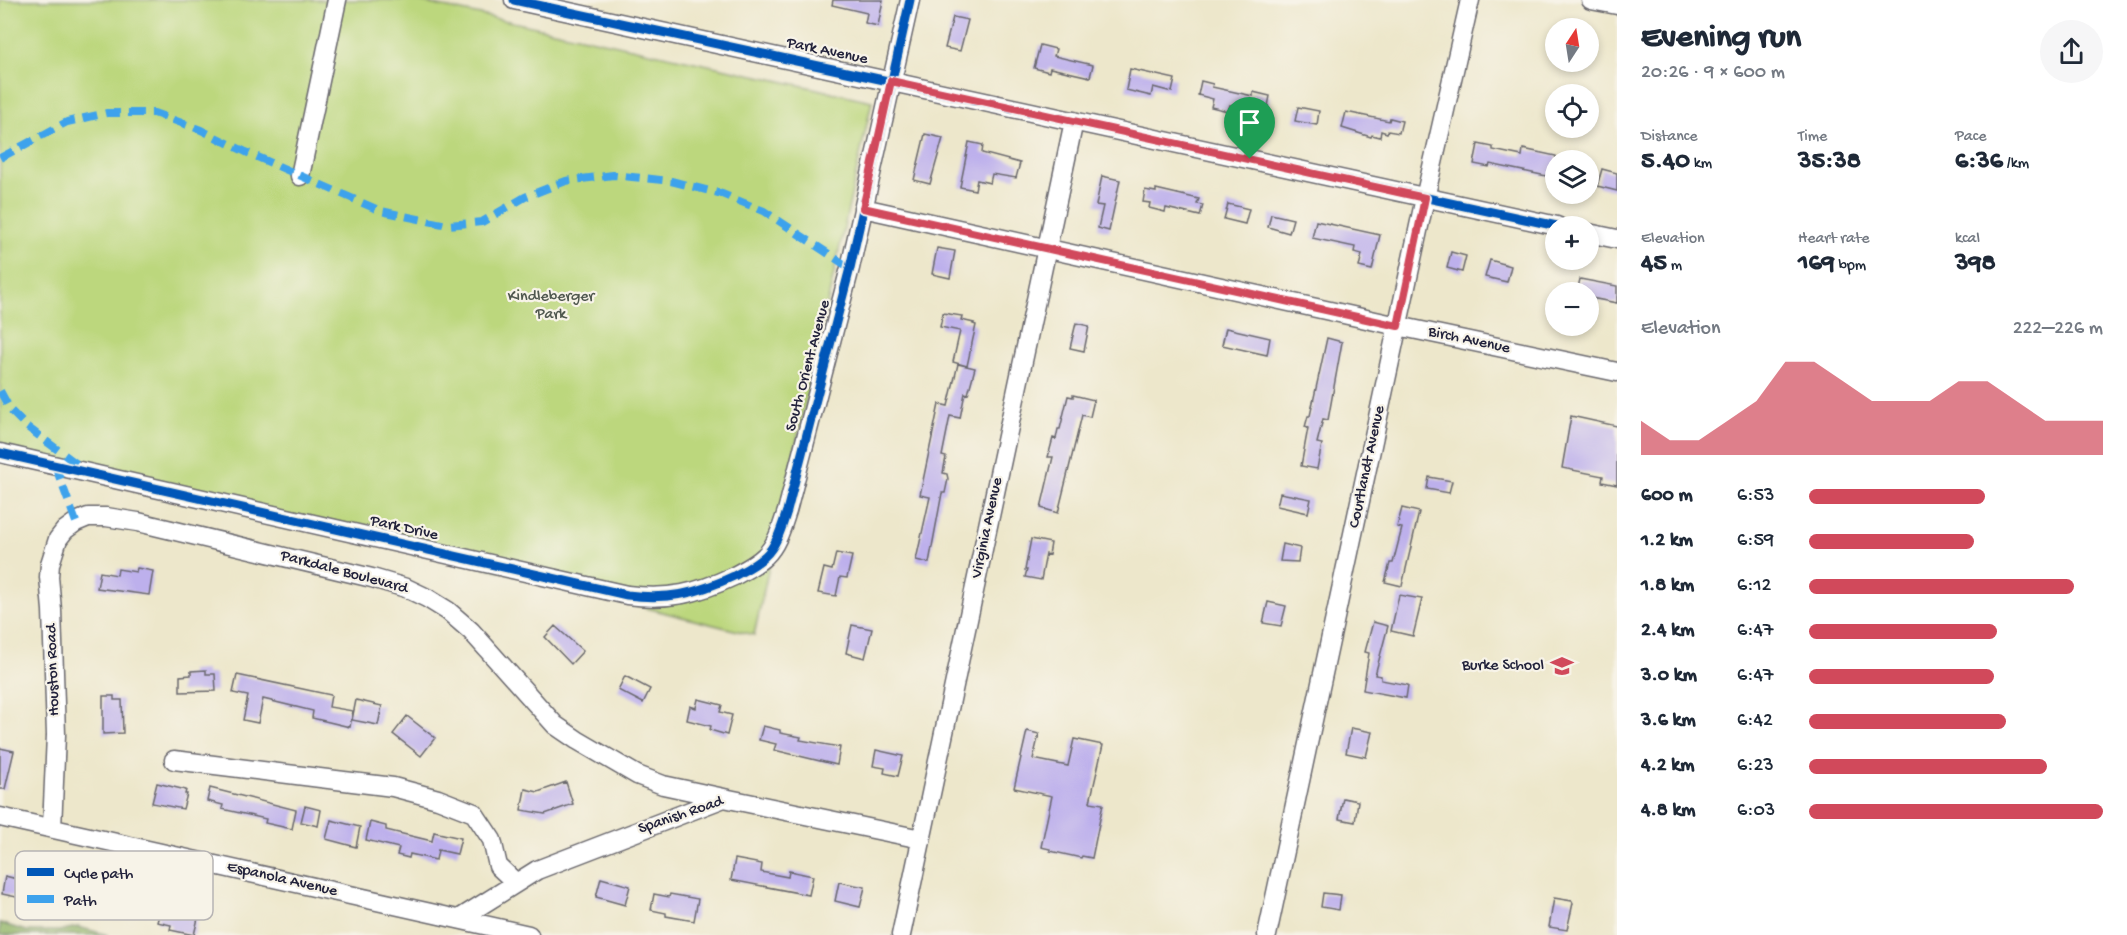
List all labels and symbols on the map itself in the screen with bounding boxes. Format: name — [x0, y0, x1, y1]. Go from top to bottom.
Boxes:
north arrow — [1545, 18, 1599, 72]
street label: Park Avenue — [784, 34, 870, 70]
pin — [1224, 97, 1275, 159]
park label: Kindleberger Park — [508, 288, 596, 325]
street label: South Orient Avenue — [782, 298, 836, 434]
street label: Birch Avenue — [1425, 323, 1512, 359]
street label: Courtlandt Avenue — [1346, 403, 1390, 530]
street label: Virginia Avenue — [968, 475, 1008, 581]
street label: Park Drive — [367, 512, 441, 546]
street label: Parkdale Boulevard — [277, 547, 411, 600]
street label: Houston Road — [43, 622, 65, 716]
school or university icon: Burke School — [1549, 653, 1575, 679]
place label: Burke School — [1461, 657, 1544, 676]
street label: Spanish Road — [636, 792, 727, 839]
legend — [15, 851, 213, 920]
street label: Espanola Avenue — [225, 858, 340, 902]
text: Cycle path — [64, 866, 134, 885]
text: Path — [63, 893, 97, 912]

